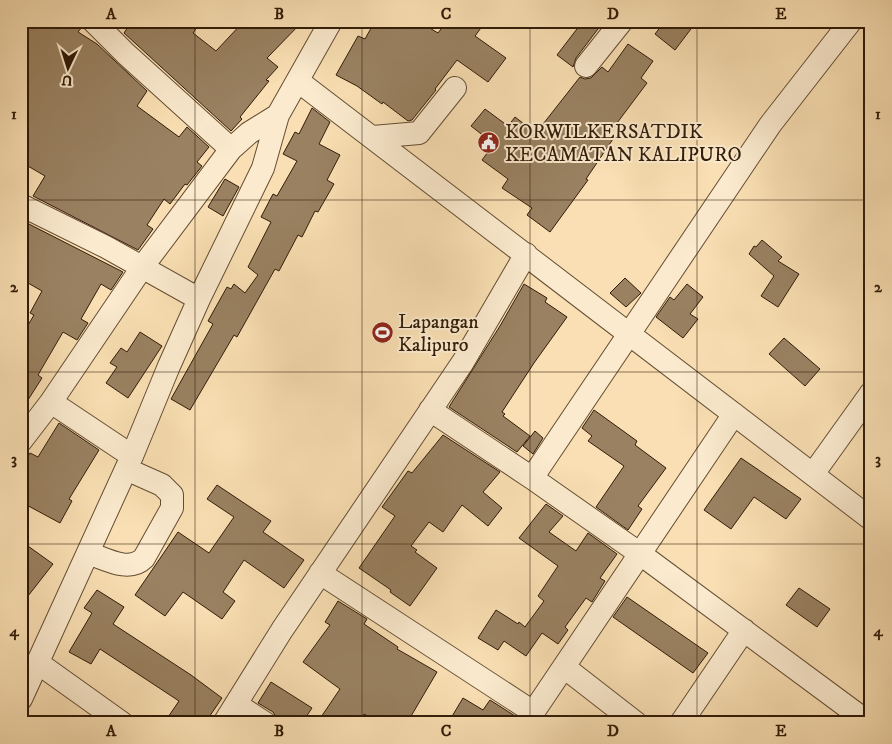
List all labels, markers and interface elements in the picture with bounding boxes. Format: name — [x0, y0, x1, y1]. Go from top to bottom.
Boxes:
text: A — [105, 4, 117, 24]
text: B — [274, 4, 284, 24]
text: C — [441, 4, 451, 24]
text: D — [607, 4, 619, 24]
text: E — [775, 4, 787, 24]
north arrow — [42, 42, 92, 92]
text: U — [61, 71, 73, 89]
text: 1 — [11, 104, 17, 124]
text: 1 — [875, 104, 881, 124]
place label: KORWILKERSATDIK KECAMATAN KALIPURO — [505, 120, 742, 168]
public building icon: KORWILKERSATDIK KECAMATAN KALIPURO — [477, 131, 501, 155]
text: 2 — [10, 277, 19, 297]
text: 2 — [874, 277, 883, 297]
place label: Lapangan Kalipuro — [398, 310, 479, 358]
sports icon: Lapangan Kalipuro — [370, 321, 394, 345]
text: 3 — [11, 449, 17, 469]
text: 3 — [875, 449, 881, 469]
text: 4 — [8, 621, 19, 641]
text: 4 — [872, 621, 883, 641]
text: A — [105, 721, 117, 741]
text: B — [274, 721, 284, 741]
text: C — [441, 721, 451, 741]
text: D — [607, 721, 619, 741]
text: E — [775, 721, 787, 741]

